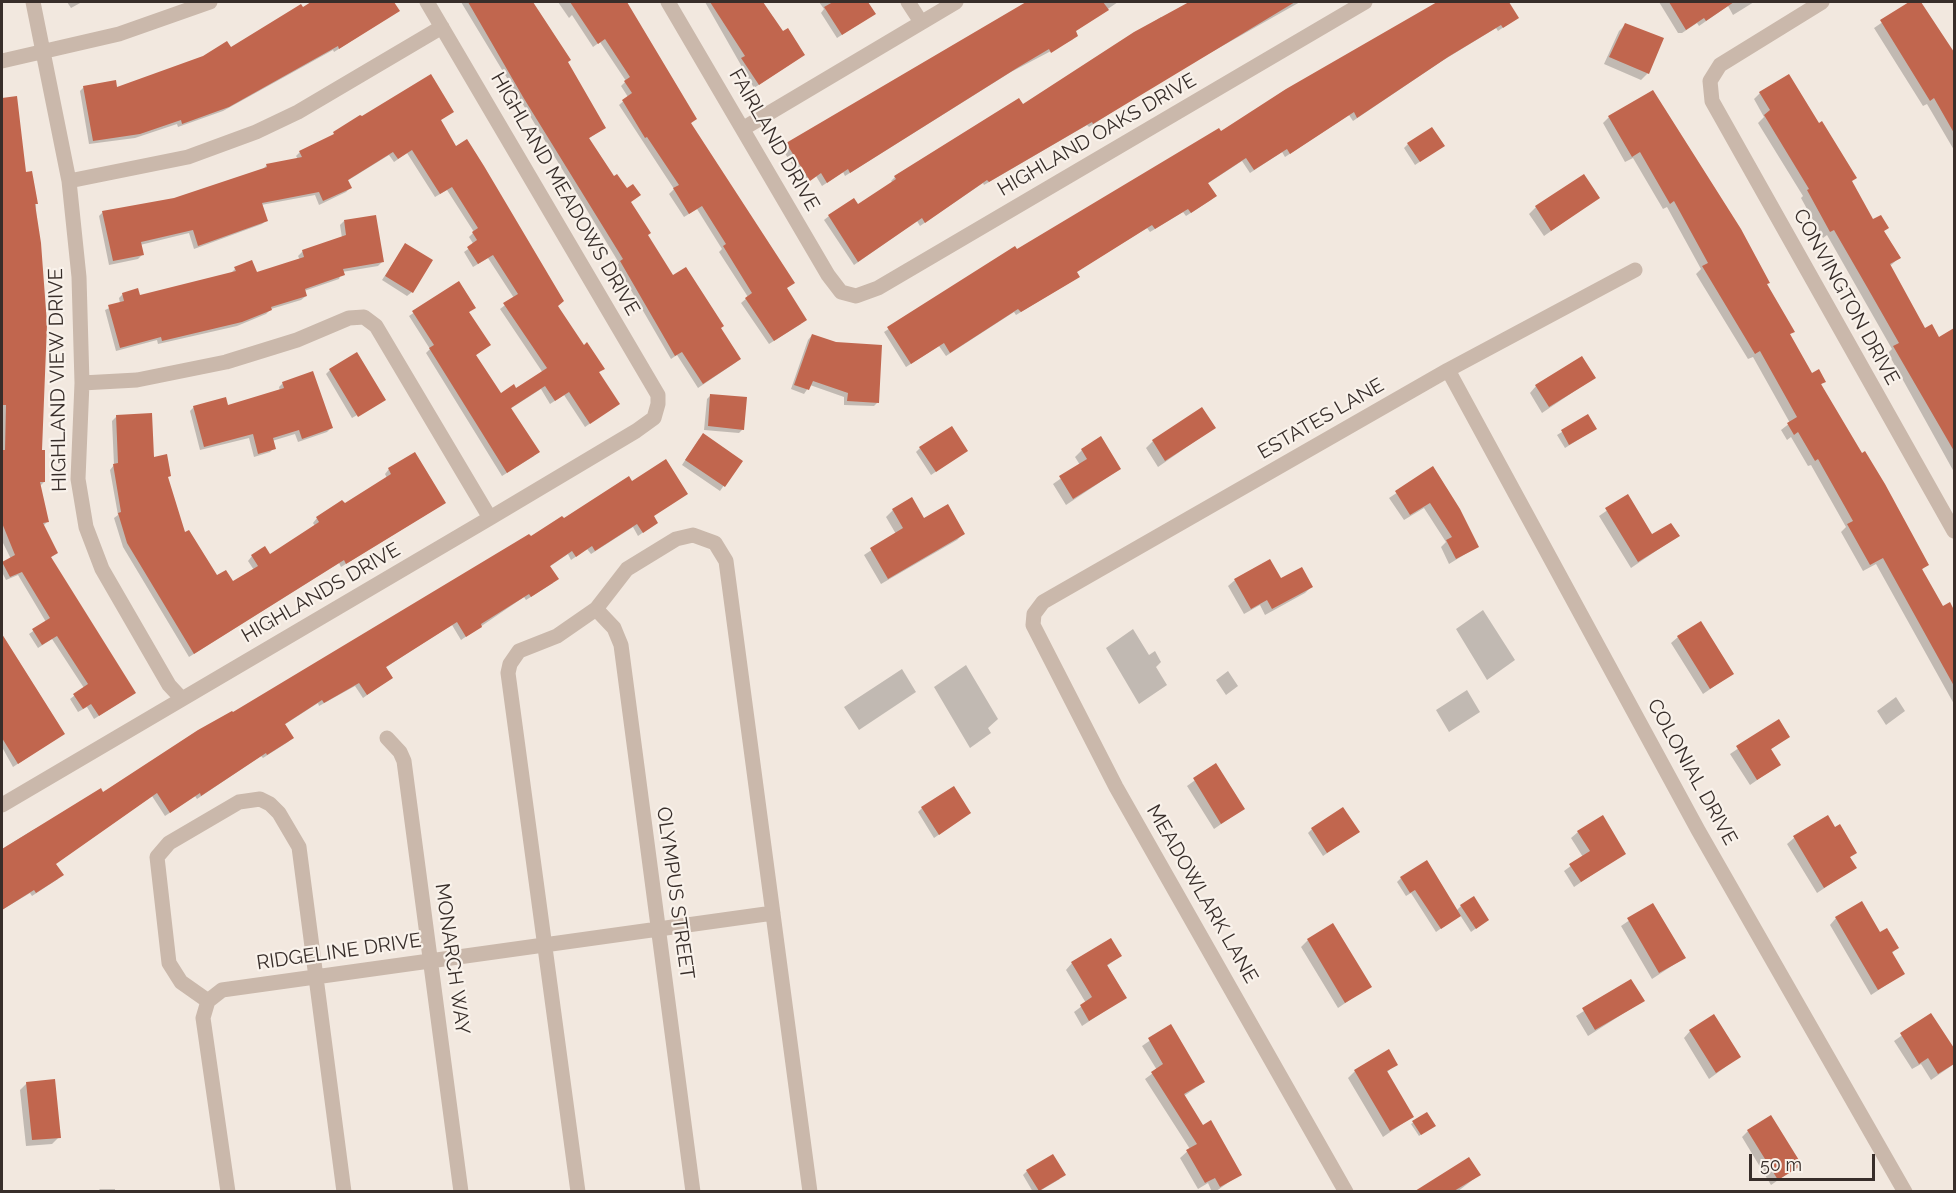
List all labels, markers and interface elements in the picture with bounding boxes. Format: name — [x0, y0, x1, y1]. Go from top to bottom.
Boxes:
street label: FAIRLAND DRIVE — [724, 65, 824, 215]
street label: HIGHLAND MEADOWS DRIVE — [485, 68, 645, 320]
street label: HIGHLAND OAKS DRIVE — [994, 68, 1200, 202]
street label: CONVINGTON DRIVE — [1788, 205, 1904, 389]
street label: HIGHLAND VIEW DRIVE — [44, 268, 72, 492]
street label: ESTATES LANE — [1254, 373, 1388, 465]
street label: HIGHLANDS DRIVE — [237, 538, 405, 648]
street label: COLONIAL DRIVE — [1642, 695, 1742, 849]
street label: MEADOWLARK LANE — [1141, 801, 1263, 987]
street label: OLYMPUS STREET — [651, 805, 699, 981]
street label: MONARCH WAY — [429, 882, 475, 1036]
street label: RIDGELINE DRIVE — [255, 929, 423, 975]
scale bar — [1752, 1142, 1878, 1180]
text: 50 m — [1760, 1154, 1802, 1175]

